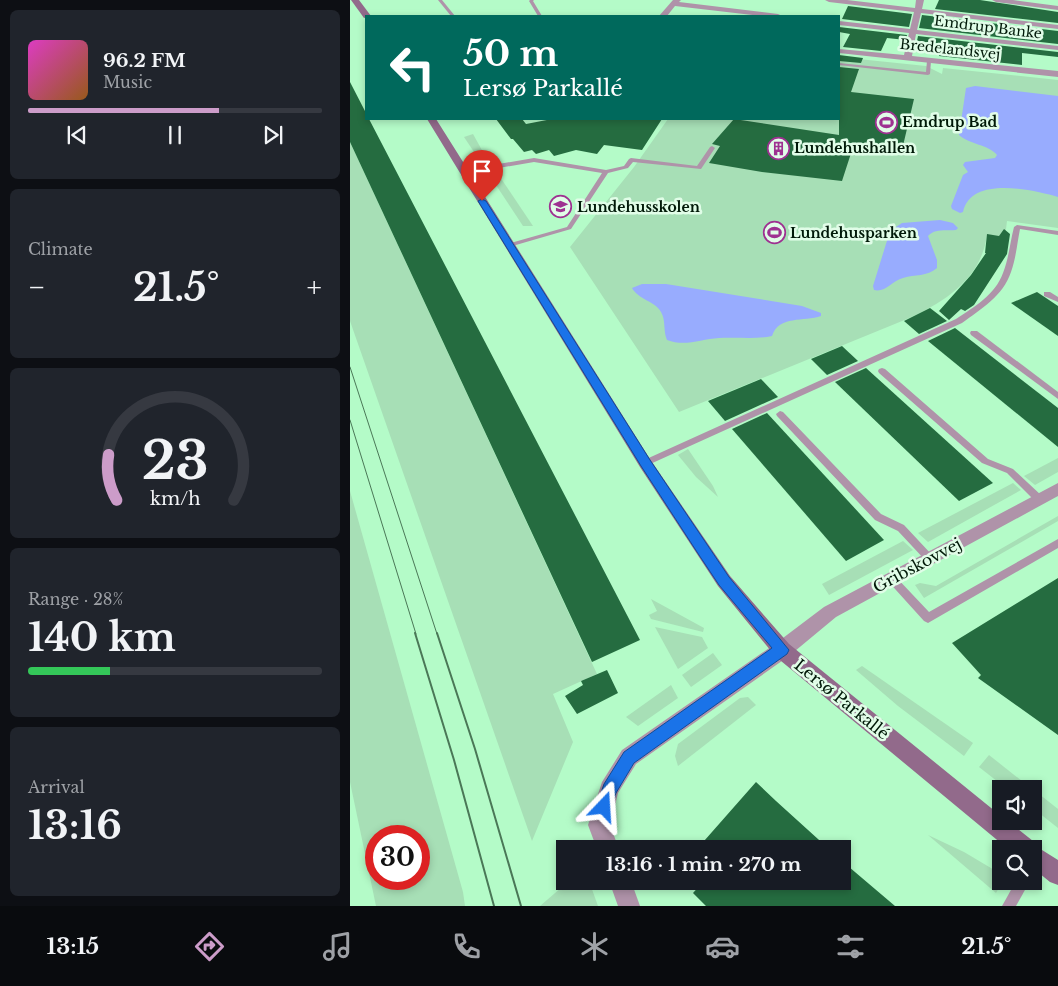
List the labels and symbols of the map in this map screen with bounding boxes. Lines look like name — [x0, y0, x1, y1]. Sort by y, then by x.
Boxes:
street label: Emdrup Banke — [933, 11, 1043, 43]
street label: Bredelandsvej — [899, 35, 1001, 63]
sports icon: Emdrup Bad — [874, 110, 898, 134]
place label: Emdrup Bad — [902, 113, 997, 131]
building icon: Lundehushallen — [766, 136, 790, 160]
place label: Lundehushallen — [794, 139, 915, 157]
pin — [461, 150, 503, 201]
school or university icon: Lundehusskolen — [549, 195, 573, 219]
place label: Lundehusskolen — [577, 198, 700, 216]
sports icon: Lundehusparken — [762, 221, 786, 245]
place label: Lundehusparken — [790, 224, 917, 242]
street label: Gribskovvej — [869, 533, 965, 597]
street label: Lersø Parkallé — [790, 655, 894, 743]
position arrow — [577, 780, 629, 832]
speed limit sign: 30 — [365, 825, 430, 890]

